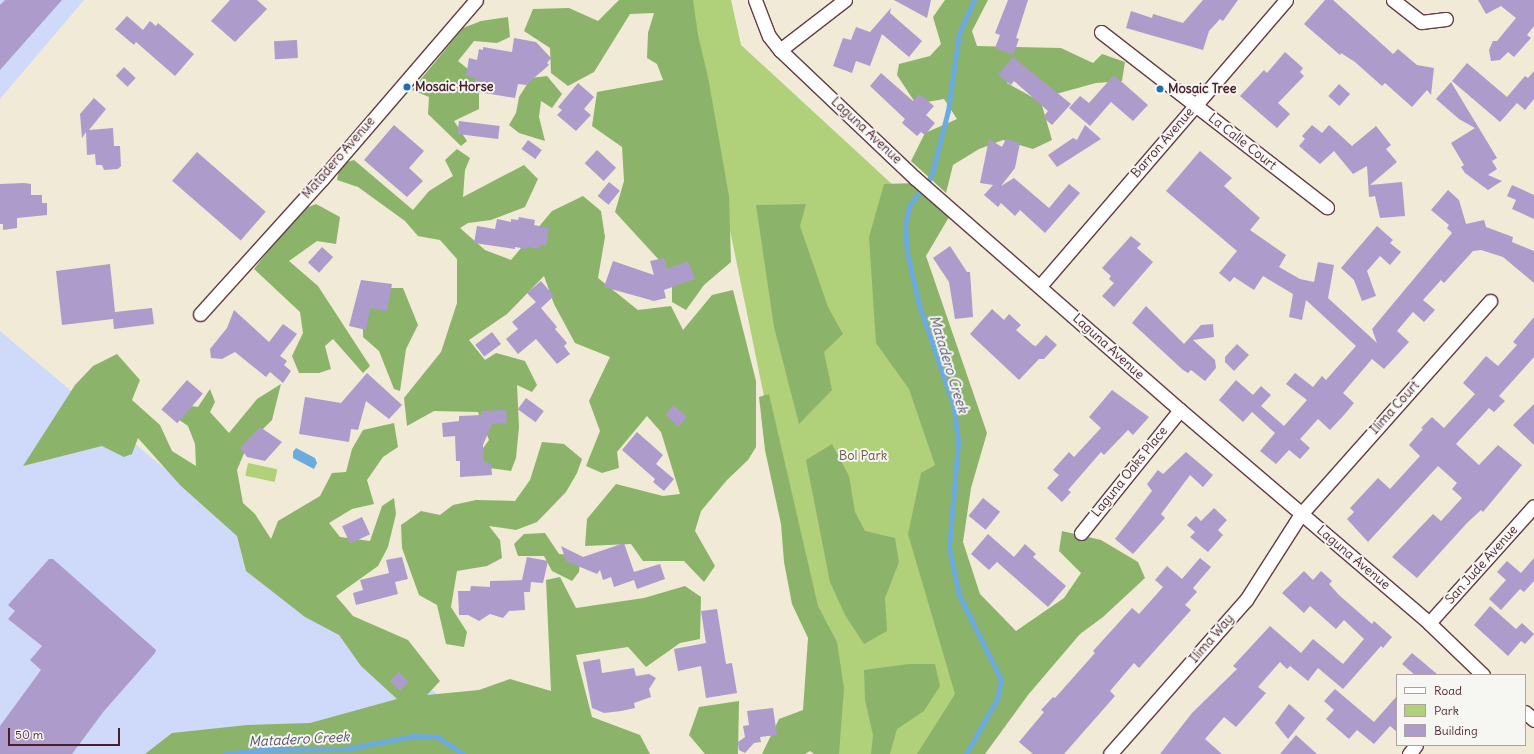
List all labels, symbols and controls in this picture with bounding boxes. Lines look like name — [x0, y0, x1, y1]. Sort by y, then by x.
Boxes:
place label: Mosaic Horse — [415, 79, 494, 95]
place label: Mosaic Tree — [1168, 81, 1237, 97]
marker: Mosaic Horse — [402, 82, 412, 92]
marker: Mosaic Tree — [1155, 84, 1165, 94]
street label: Laguna Avenue — [827, 94, 905, 168]
street label: Barron Avenue — [1128, 105, 1198, 181]
street label: La Calle Court — [1205, 111, 1279, 173]
street label: Matadero Avenue — [299, 114, 379, 202]
street label: Laguna Avenue — [1069, 311, 1147, 383]
water label: Matadero Creek — [926, 313, 972, 415]
street label: Ilima Court — [1367, 378, 1423, 438]
street label: Laguna Oaks Place — [1089, 424, 1171, 520]
park label: Bol Park — [839, 448, 887, 464]
street label: San Jude Avenue — [1443, 522, 1521, 608]
street label: Laguna Avenue — [1313, 523, 1393, 593]
street label: Ilima Way — [1187, 611, 1237, 667]
legend — [1396, 674, 1526, 746]
text: Road — [1434, 683, 1462, 698]
text: Park — [1434, 703, 1459, 718]
scale bar — [10, 720, 122, 746]
text: Building — [1434, 723, 1478, 738]
text: 50 m — [15, 727, 43, 742]
water label: Matadero Creek — [248, 728, 350, 750]

